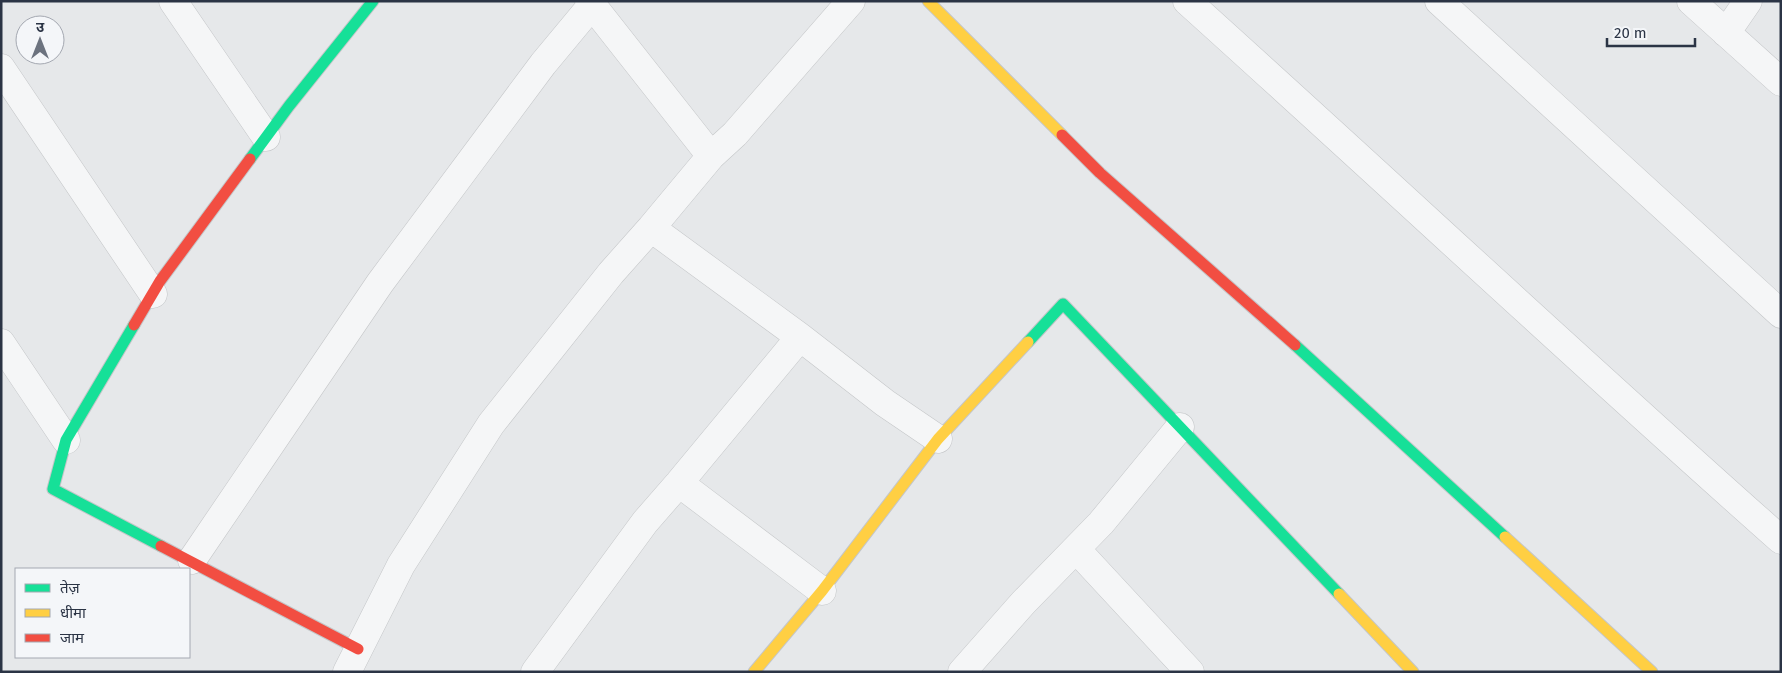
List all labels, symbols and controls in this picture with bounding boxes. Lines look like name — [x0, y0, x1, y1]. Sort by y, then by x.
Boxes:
north arrow — [15, 15, 65, 65]
scale bar — [1607, 15, 1694, 47]
text: उ — [36, 19, 45, 36]
text: 20 m — [1614, 24, 1647, 42]
legend — [15, 568, 190, 658]
text: तेज़ — [60, 579, 81, 597]
text: धीमा — [60, 604, 87, 622]
text: जाम — [60, 629, 85, 647]

